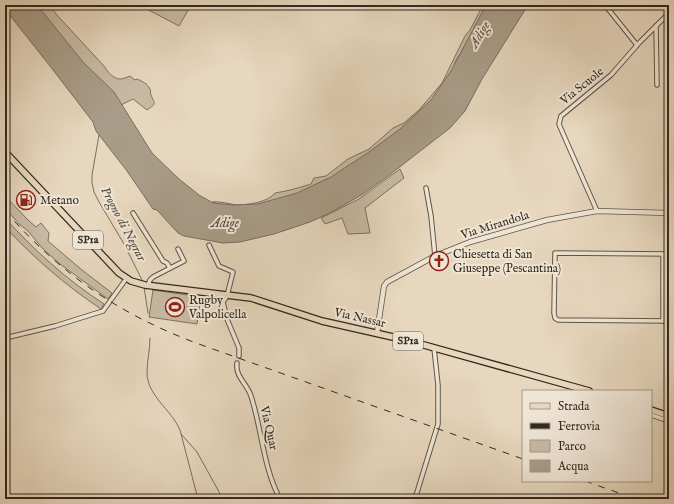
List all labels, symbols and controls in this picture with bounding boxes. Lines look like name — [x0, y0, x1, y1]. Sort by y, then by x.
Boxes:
water label: Adige — [465, 18, 496, 54]
street label: Via Scuole — [556, 64, 607, 109]
water label: Progno di Negrar — [95, 184, 150, 265]
fuel station icon: Metano — [15, 189, 37, 211]
place label: Metano — [40, 193, 79, 208]
street label: Via Mirandola — [458, 207, 532, 243]
water label: Adige — [209, 215, 240, 233]
road number: SP1a — [73, 231, 103, 249]
place label: Chiesetta di San Giuseppe (Pescantina) — [453, 247, 561, 277]
church icon: Chiesetta di San Giuseppe (Pescantina) — [428, 250, 450, 272]
place label: Rugby Valpolicella — [188, 293, 247, 323]
sports icon: Rugby Valpolicella — [164, 296, 186, 318]
street label: Via Nassar — [332, 305, 388, 331]
road number: SP1a — [393, 332, 423, 350]
legend — [522, 390, 652, 482]
text: Strada — [558, 399, 590, 414]
street label: Via Quar — [256, 404, 281, 452]
text: Ferrovia — [558, 419, 601, 434]
text: Parco — [558, 439, 587, 454]
text: Acqua — [557, 459, 589, 475]

